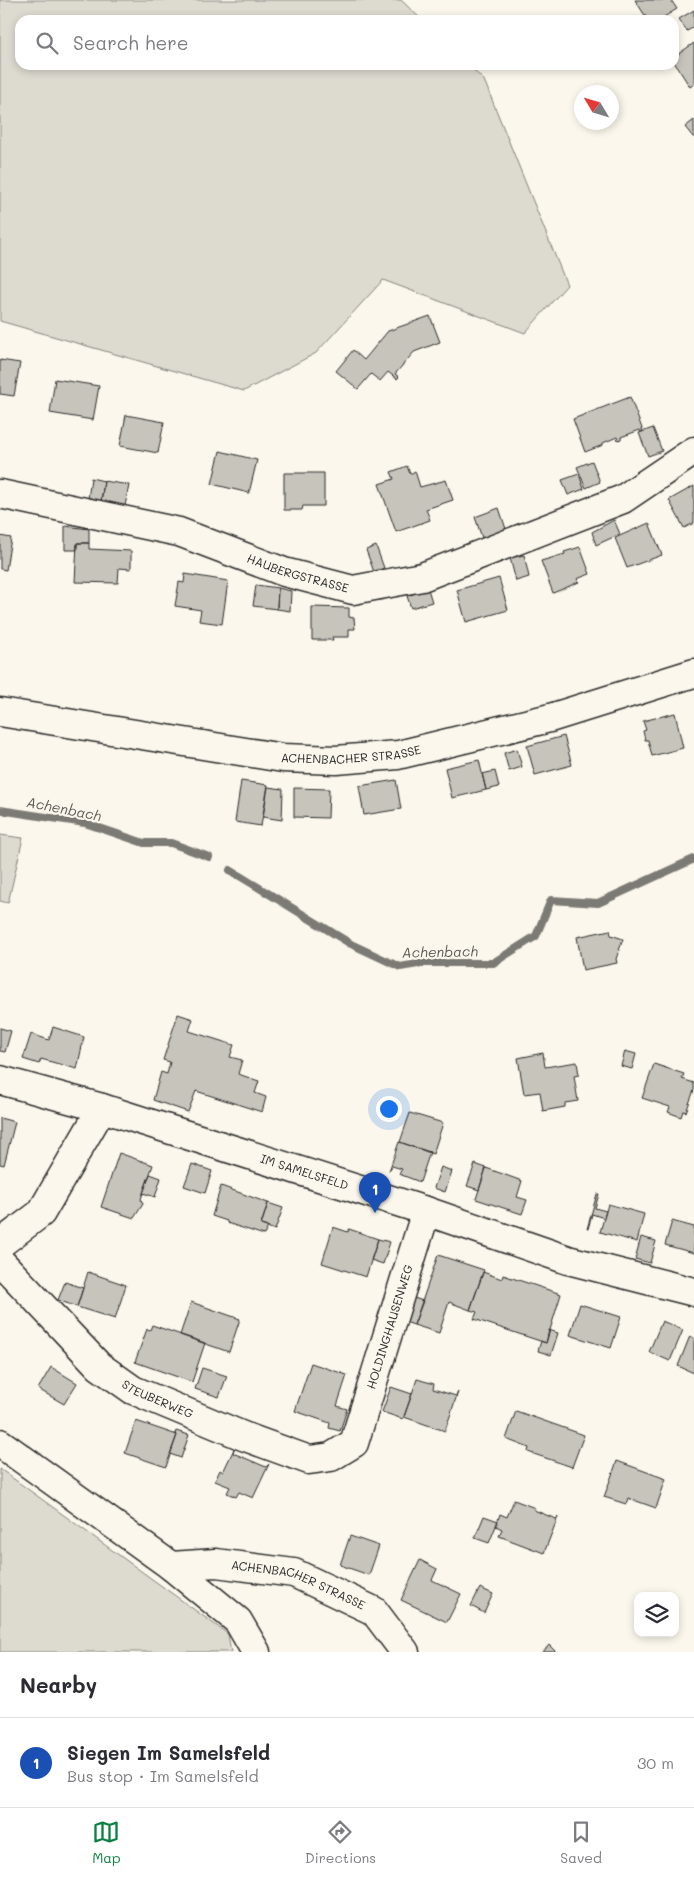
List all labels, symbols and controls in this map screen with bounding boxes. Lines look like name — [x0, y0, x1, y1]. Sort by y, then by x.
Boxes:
search box — [15, 15, 679, 70]
icon: search — [33, 29, 61, 57]
text: Search here — [73, 30, 189, 55]
north arrow — [574, 85, 619, 130]
street label: HAUBERGSTRASSE — [245, 550, 351, 596]
street label: ACHENBACHER STRASSE — [281, 741, 423, 767]
water label: Achenbach — [25, 792, 103, 825]
water label: Achenbach — [402, 941, 478, 962]
your location — [376, 1096, 402, 1122]
street label: IM SAMELSFELD — [259, 1150, 351, 1193]
pin: 1 — [359, 1172, 391, 1213]
street label: HOLDINGHAUSENWEG — [362, 1262, 416, 1391]
street label: STEUBERWEG — [119, 1376, 196, 1421]
street label: ACHENBACHER STRASSE — [230, 1556, 368, 1613]
map controls — [634, 1592, 679, 1637]
button: layers — [634, 1592, 679, 1637]
text: Nearby — [20, 1671, 97, 1698]
text: Siegen Im Samelsfeld — [67, 1740, 270, 1765]
text: 1 — [32, 1752, 40, 1773]
text: 30 m — [637, 1752, 674, 1773]
text: Bus stop · Im Samelsfeld — [67, 1765, 259, 1786]
tab: Map — [92, 1818, 121, 1867]
tab: Directions — [305, 1818, 376, 1867]
tab: Saved — [560, 1818, 602, 1867]

